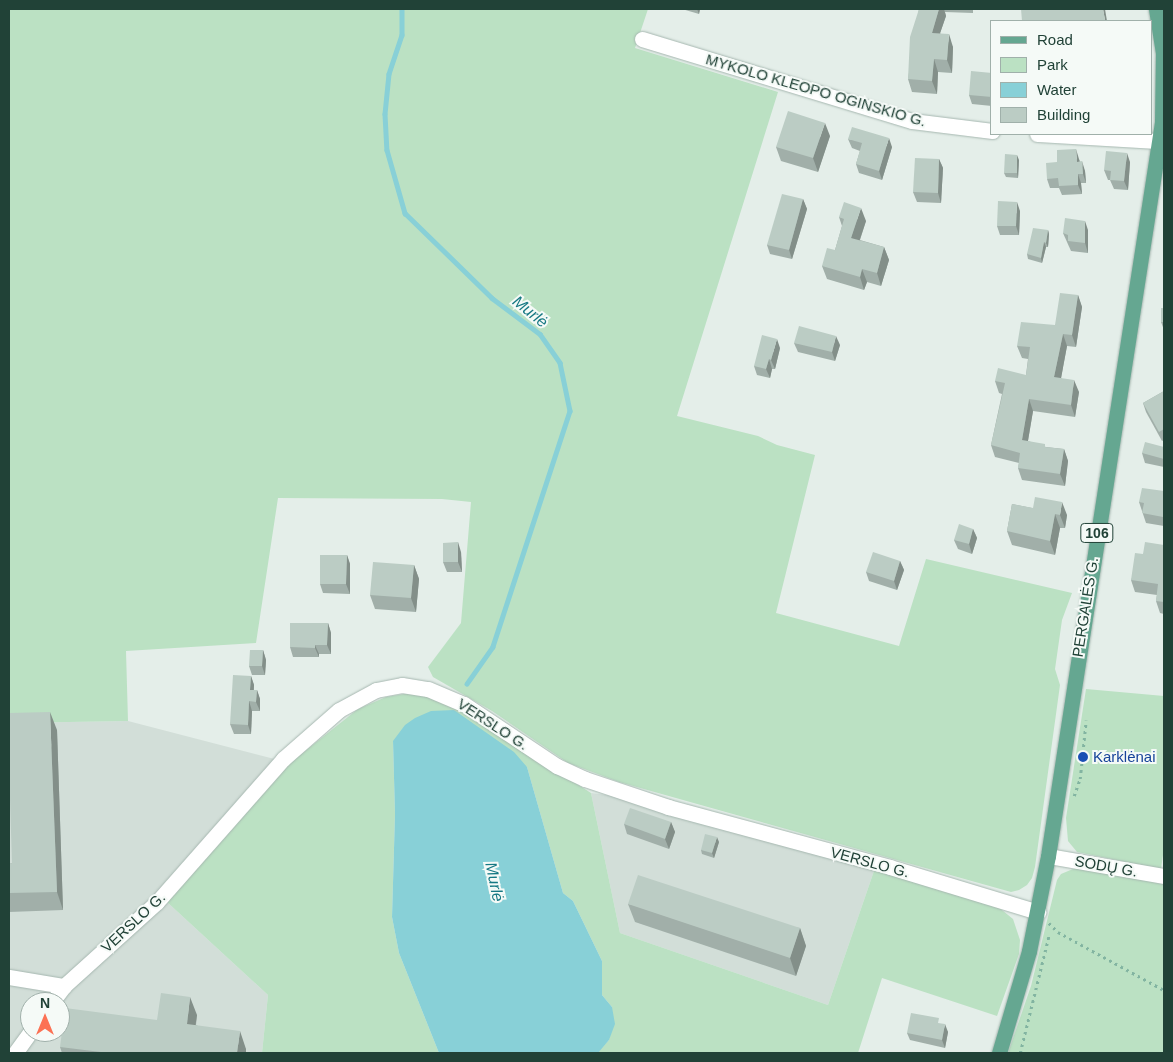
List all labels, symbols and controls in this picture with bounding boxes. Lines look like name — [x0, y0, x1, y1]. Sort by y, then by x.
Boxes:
legend — [990, 20, 1153, 135]
text: Road — [1037, 31, 1073, 48]
street label: MYKOLO KLEOPO OGINSKIO G. — [704, 50, 928, 130]
text: Park — [1037, 56, 1068, 73]
text: Water — [1037, 81, 1076, 98]
text: Building — [1037, 106, 1090, 123]
water label: Murlė — [508, 292, 552, 332]
road number: 106 — [1080, 522, 1114, 544]
street label: PERGALĖS G. — [1068, 556, 1102, 658]
street label: VERSLO G. — [454, 694, 532, 754]
place label: Karklėnai — [1093, 748, 1156, 766]
marker: Karklėnai — [1077, 751, 1089, 763]
street label: VERSLO G. — [829, 843, 911, 881]
street label: SODŲ G. — [1073, 852, 1139, 880]
water label: Murlė — [480, 860, 508, 904]
street label: VERSLO G. — [97, 888, 169, 956]
north arrow — [20, 992, 70, 1042]
text: N — [40, 995, 50, 1011]

